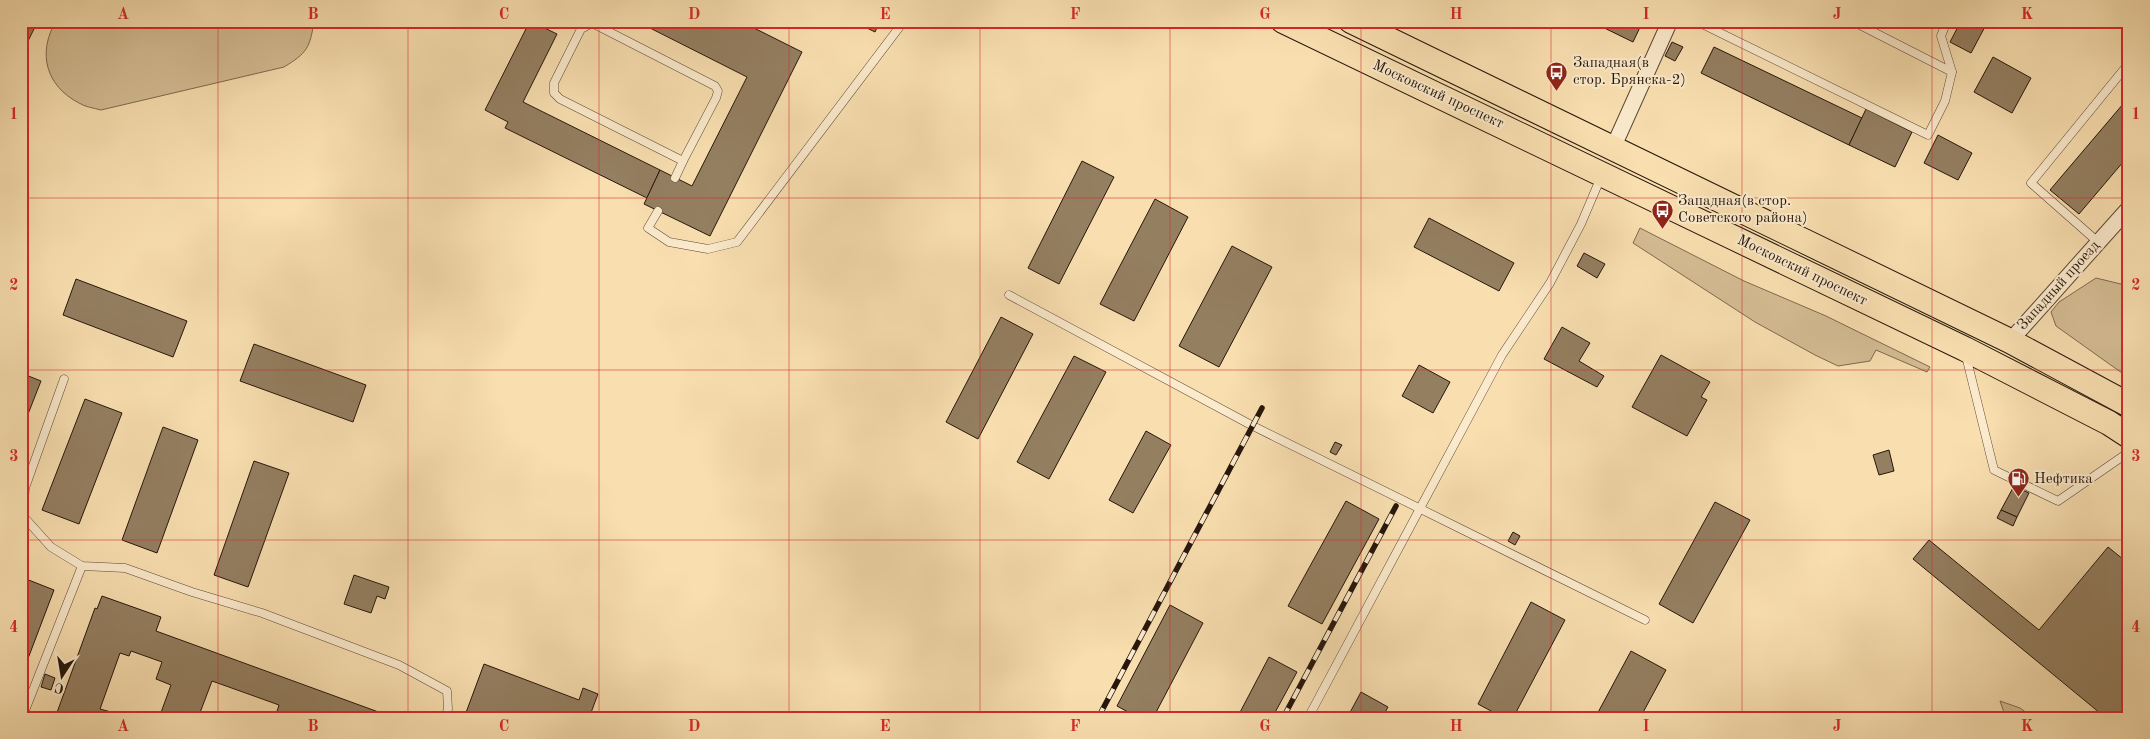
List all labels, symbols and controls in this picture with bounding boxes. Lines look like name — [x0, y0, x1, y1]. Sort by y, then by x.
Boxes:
text: A — [117, 7, 129, 23]
text: B — [307, 7, 319, 23]
text: C — [499, 7, 509, 23]
text: D — [688, 7, 700, 23]
text: E — [879, 7, 891, 23]
text: F — [1070, 7, 1081, 23]
text: G — [1259, 7, 1271, 23]
text: H — [1449, 7, 1463, 23]
text: I — [1642, 7, 1650, 23]
text: J — [1833, 7, 1842, 23]
text: K — [2021, 7, 2033, 23]
place label: Западная(в стор. Брянска-2) — [1573, 56, 1686, 88]
street label: Московский проспект — [1370, 58, 1506, 132]
bus stop icon: Западная(в стор. Брянска-2) — [1545, 60, 1569, 91]
text: 1 — [9, 107, 19, 123]
text: 1 — [2131, 107, 2141, 123]
place label: Западная(в стор. Советского района) — [1678, 194, 1807, 226]
bus stop icon: Западная(в стор. Советского района) — [1650, 198, 1674, 229]
street label: Московский проспект — [1735, 233, 1869, 309]
street label: Западный проезд — [2015, 238, 2103, 334]
text: 2 — [9, 278, 19, 294]
text: 2 — [2131, 278, 2141, 294]
text: 3 — [9, 449, 19, 465]
text: 3 — [2131, 449, 2141, 465]
fuel station icon: Нефтика — [2006, 467, 2030, 498]
place label: Нефтика — [2034, 472, 2093, 487]
text: 4 — [9, 620, 19, 636]
text: 4 — [2131, 620, 2141, 636]
north arrow — [38, 652, 88, 702]
text: С — [54, 680, 65, 696]
text: A — [117, 719, 129, 735]
text: B — [307, 719, 319, 735]
text: C — [499, 719, 509, 735]
text: D — [688, 719, 700, 735]
text: E — [879, 719, 891, 735]
text: F — [1070, 719, 1081, 735]
text: G — [1259, 719, 1271, 735]
text: H — [1449, 719, 1463, 735]
text: I — [1642, 719, 1650, 735]
text: J — [1833, 719, 1842, 735]
text: K — [2021, 719, 2033, 735]

